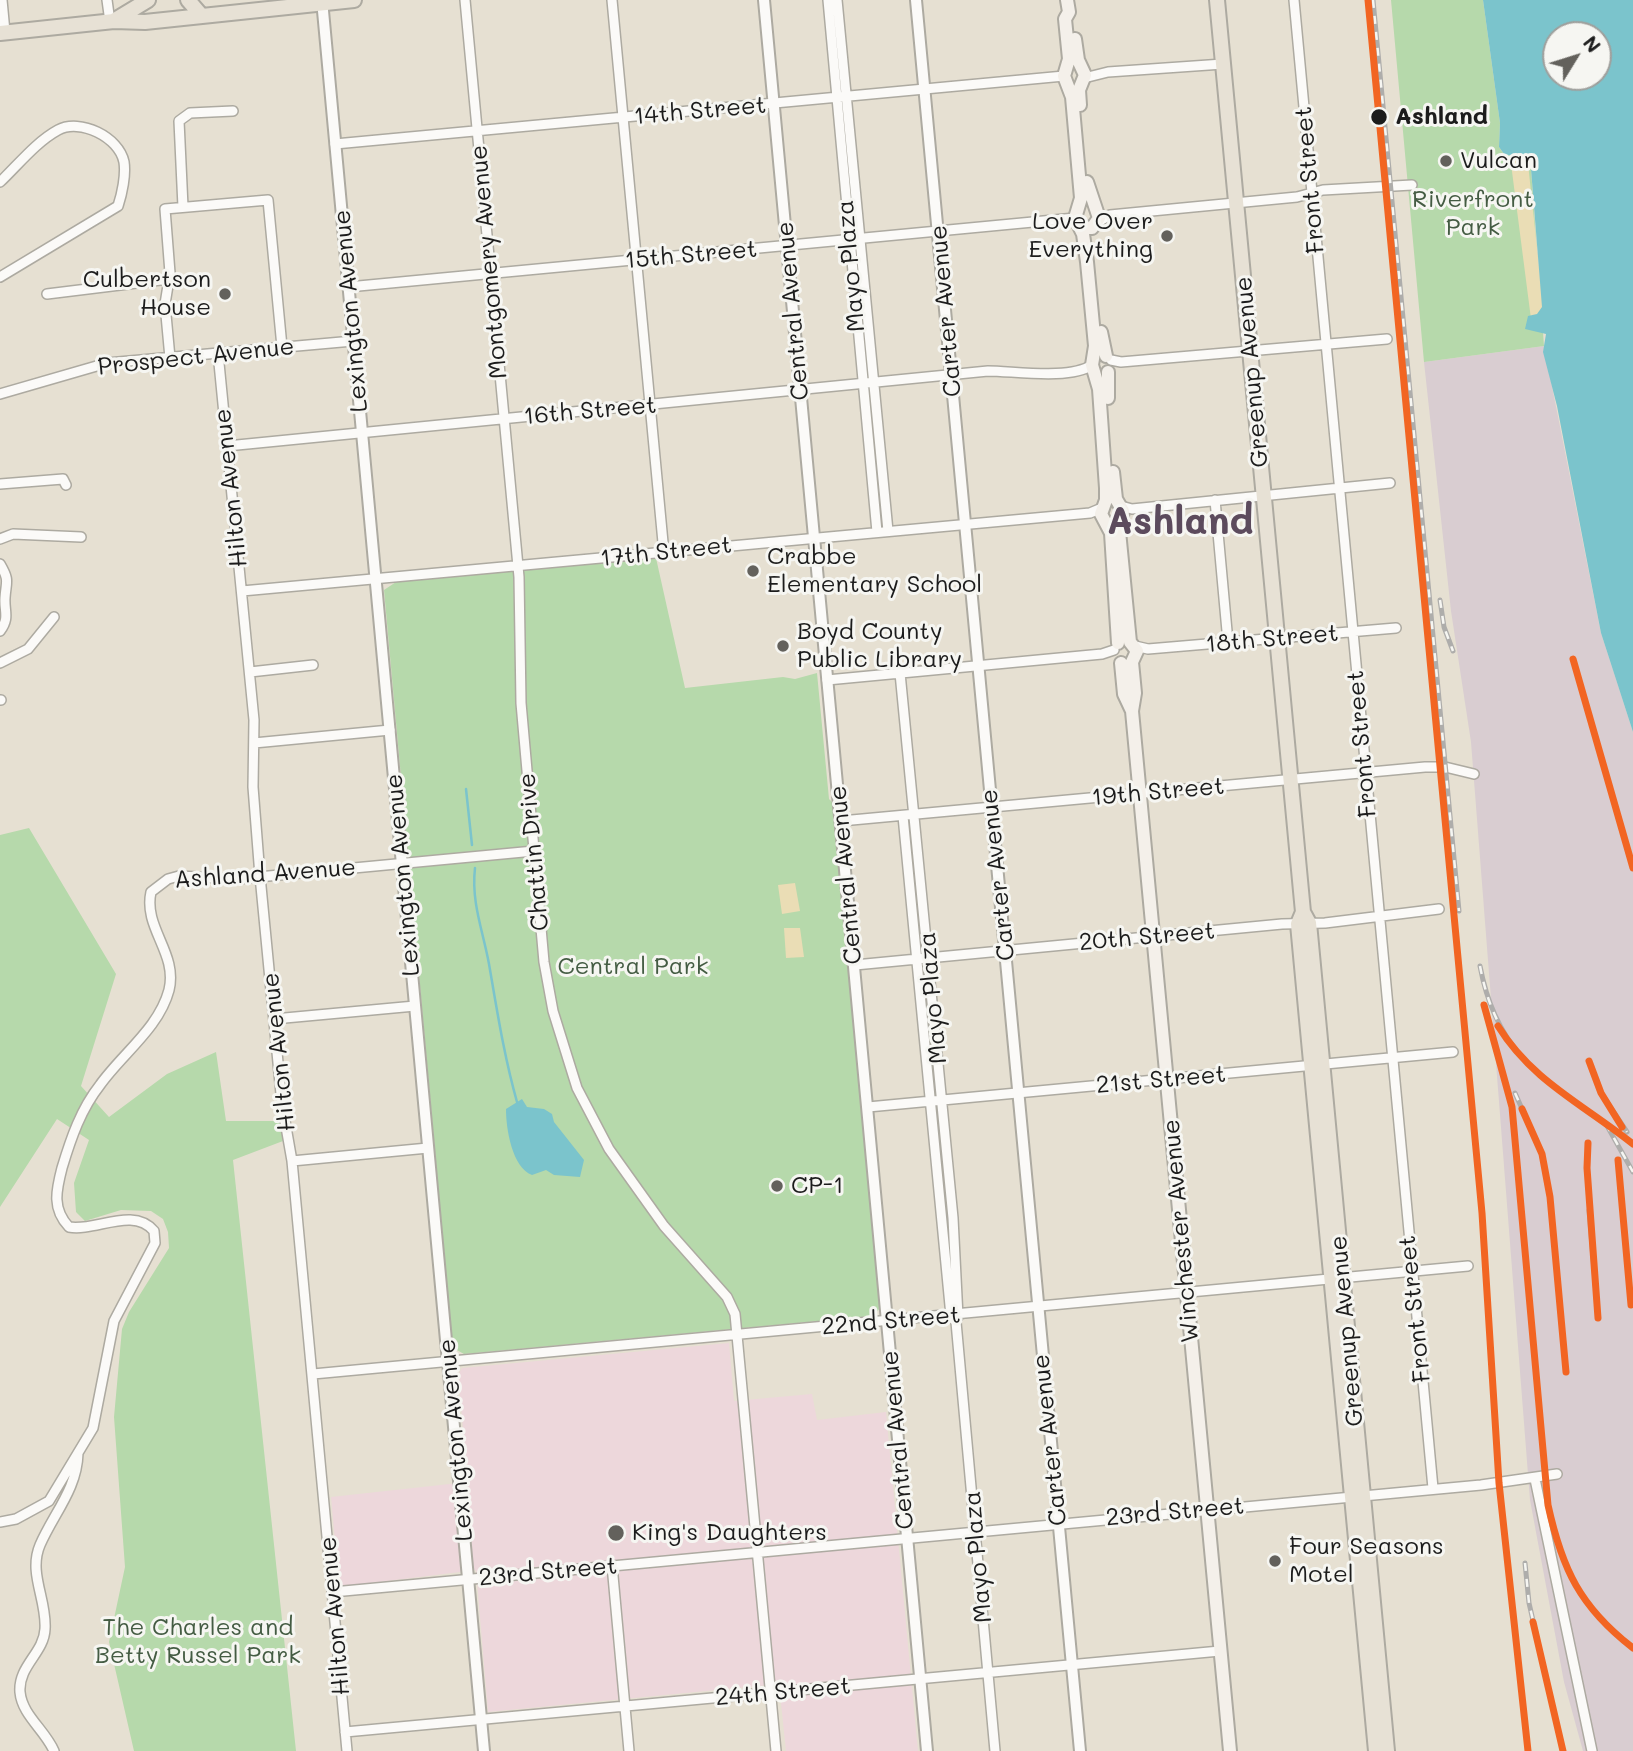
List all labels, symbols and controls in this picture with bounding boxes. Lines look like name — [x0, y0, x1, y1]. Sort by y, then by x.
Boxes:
north arrow — [1542, 21, 1612, 91]
text: N — [1578, 31, 1607, 57]
street label: 14th Street — [633, 91, 767, 131]
place label: Ashland — [1395, 103, 1488, 131]
street label: Front Street — [1289, 105, 1331, 255]
marker: Ashland — [1369, 107, 1389, 127]
street label: Montgomery Avenue — [464, 144, 514, 380]
place label: Vulcan — [1460, 147, 1537, 175]
marker: Vulcan — [1438, 153, 1454, 169]
park label: Riverfront Park — [1412, 186, 1534, 242]
street label: Mayo Plaza — [831, 199, 871, 333]
place label: Love Over Everything — [1028, 208, 1153, 264]
street label: Lexington Avenue — [328, 209, 374, 413]
street label: Central Avenue — [771, 220, 815, 402]
street label: Carter Avenue — [924, 224, 968, 398]
marker: Love Over Everything — [1159, 228, 1175, 244]
street label: 15th Street — [624, 235, 758, 275]
place label: Culbertson House — [83, 266, 211, 322]
street label: Greenup Avenue — [1229, 275, 1275, 469]
marker: Culbertson House — [217, 286, 233, 302]
street label: Prospect Avenue — [96, 332, 296, 382]
street label: 16th Street — [522, 391, 658, 431]
street label: Hilton Avenue — [208, 407, 254, 569]
district label: Ashland — [1106, 499, 1254, 545]
street label: 17th Street — [599, 531, 733, 573]
place label: Crabbe Elementary School — [767, 543, 982, 599]
marker: Crabbe Elementary School — [745, 563, 761, 579]
place label: Boyd County Public Library — [797, 618, 962, 674]
street label: 18th Street — [1204, 619, 1340, 659]
marker: Boyd County Public Library — [775, 638, 791, 654]
street label: Front Street — [1341, 669, 1383, 819]
street label: Chattin Drive — [513, 772, 555, 932]
street label: 19th Street — [1090, 772, 1226, 812]
street label: Lexington Avenue — [380, 773, 426, 977]
street label: Central Avenue — [824, 784, 868, 966]
street label: Carter Avenue — [975, 788, 1021, 962]
street label: Ashland Avenue — [173, 853, 357, 895]
street label: 20th Street — [1078, 917, 1216, 957]
street label: Mayo Plaza — [913, 931, 953, 1065]
park label: Central Park — [558, 953, 708, 981]
street label: Hilton Avenue — [256, 971, 302, 1133]
street label: 21st Street — [1095, 1060, 1227, 1100]
street label: Winchester Avenue — [1157, 1118, 1205, 1344]
place label: CP-1 — [791, 1172, 844, 1200]
marker: CP-1 — [769, 1178, 785, 1194]
street label: Greenup Avenue — [1324, 1234, 1370, 1428]
street label: Front Street — [1393, 1234, 1437, 1384]
street label: 22nd Street — [820, 1301, 962, 1341]
street label: Lexington Avenue — [433, 1338, 479, 1542]
street label: Central Avenue — [876, 1349, 920, 1531]
street label: Carter Avenue — [1027, 1353, 1073, 1527]
street label: Mayo Plaza — [958, 1490, 998, 1624]
street label: 23rd Street — [1105, 1492, 1245, 1532]
place label: King's Daughters — [632, 1519, 827, 1547]
marker: King's Daughters — [606, 1523, 626, 1543]
place label: Four Seasons Motel — [1289, 1533, 1444, 1589]
street label: Hilton Avenue — [314, 1535, 356, 1697]
street label: 23rd Street — [478, 1552, 618, 1592]
marker: Four Seasons Motel — [1267, 1553, 1283, 1569]
park label: The Charles and Betty Russel Park — [95, 1614, 301, 1670]
street label: 24th Street — [714, 1672, 852, 1712]

